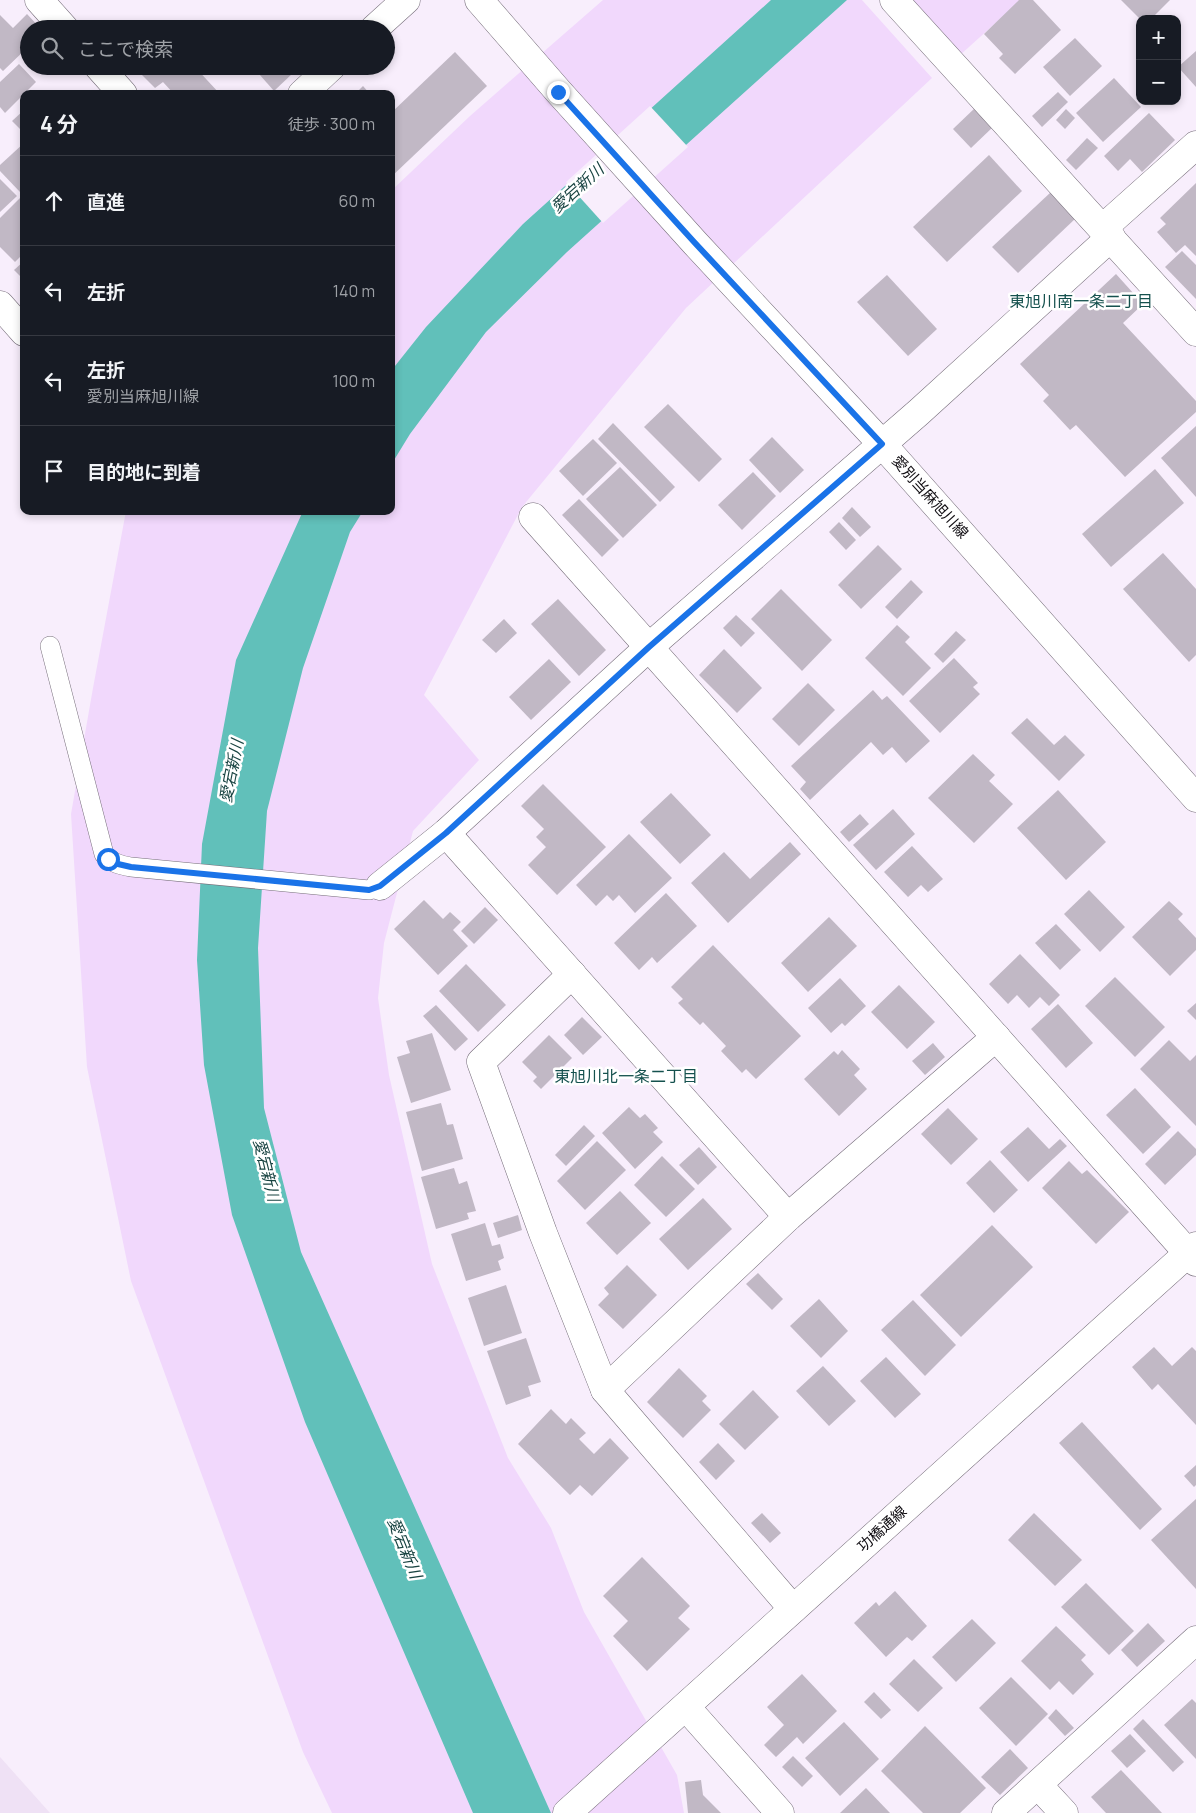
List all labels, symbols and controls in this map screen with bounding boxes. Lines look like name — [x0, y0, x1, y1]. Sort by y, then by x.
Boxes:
map controls — [1136, 15, 1181, 105]
button: + — [1136, 15, 1181, 60]
search box — [20, 20, 395, 75]
icon: search — [38, 34, 66, 62]
text: ここで検索 — [78, 36, 173, 62]
button: − — [1136, 60, 1181, 105]
route end — [547, 81, 570, 104]
text: 4 分 — [40, 110, 78, 138]
text: 徒歩 · 300 m — [288, 113, 375, 135]
water label: 愛宕新川 — [546, 157, 610, 218]
icon: ahead — [40, 187, 68, 215]
text: 直進 — [87, 189, 125, 215]
text: 60 m — [339, 190, 375, 212]
icon: left — [40, 277, 68, 305]
text: 左折 — [87, 279, 125, 305]
text: 140 m — [333, 280, 375, 302]
district label: 東旭川南一条二丁目 — [1009, 290, 1153, 312]
text: 左折 — [87, 357, 125, 383]
icon: left — [40, 367, 68, 395]
text: 100 m — [332, 370, 375, 392]
text: 愛別当麻旭川線 — [87, 385, 199, 407]
street label: 愛別当麻旭川線 — [887, 451, 973, 543]
icon: arrive — [40, 457, 68, 485]
text: 目的地に到着 — [87, 459, 201, 485]
water label: 愛宕新川 — [214, 736, 248, 805]
route start — [97, 848, 120, 871]
district label: 東旭川北一条二丁目 — [554, 1065, 698, 1087]
water label: 愛宕新川 — [249, 1136, 286, 1206]
street label: 功橋通線 — [852, 1501, 911, 1557]
water label: 愛宕新川 — [383, 1514, 428, 1584]

